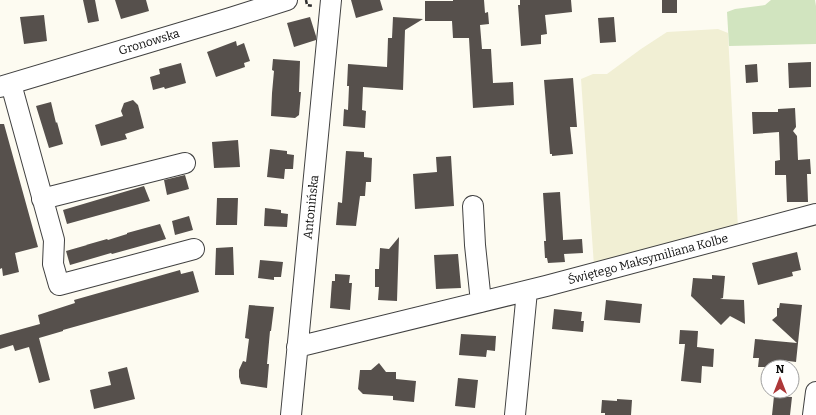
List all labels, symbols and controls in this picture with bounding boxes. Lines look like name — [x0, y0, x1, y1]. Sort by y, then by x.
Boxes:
street label: Gronowska — [117, 26, 182, 58]
street label: Antonińska — [301, 174, 321, 240]
street label: Świętego Maksymiliana Kolbe — [566, 230, 730, 287]
north arrow — [760, 359, 800, 399]
text: N — [776, 363, 785, 376]

